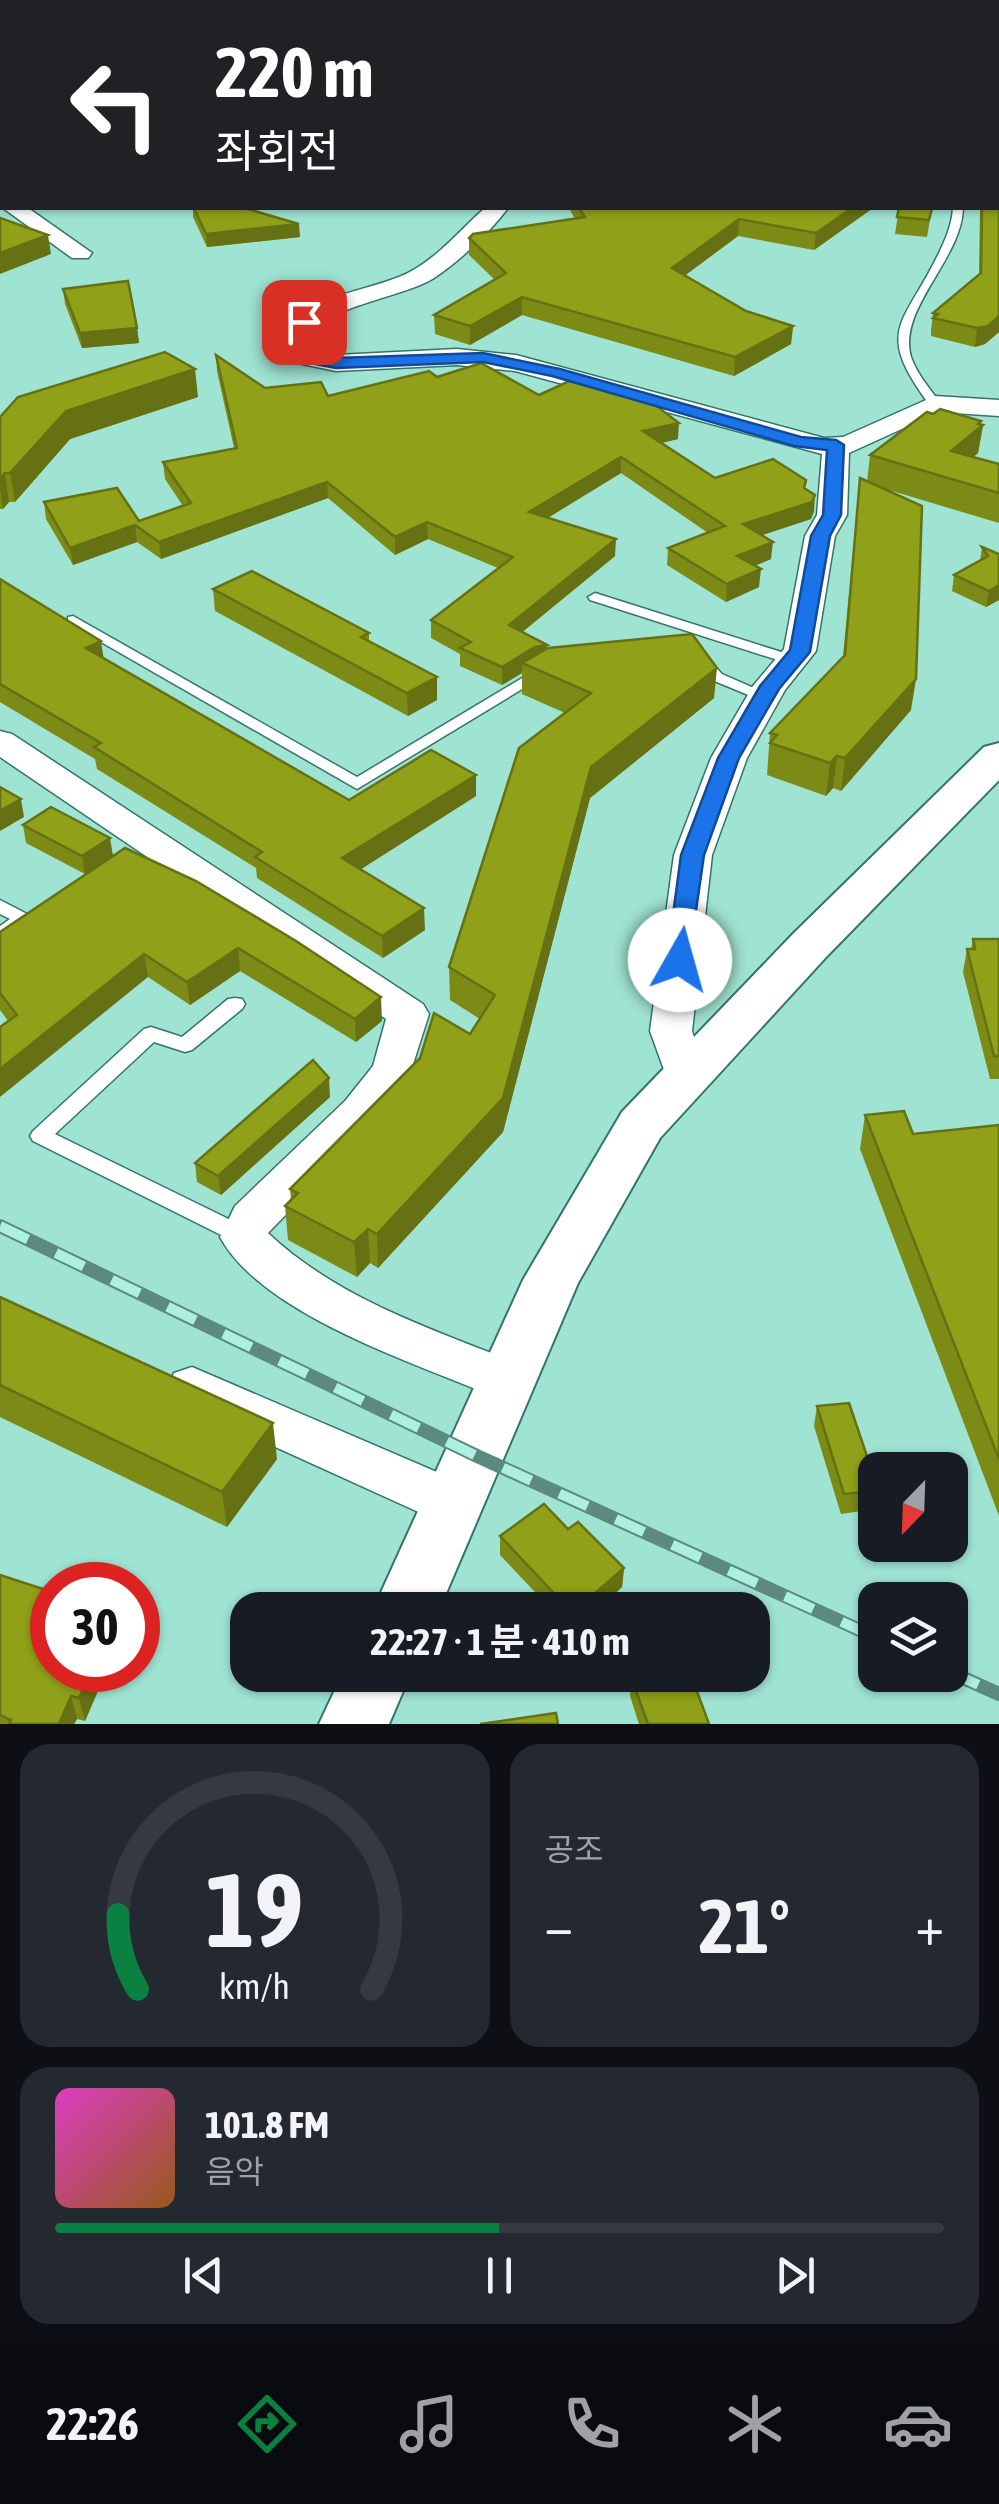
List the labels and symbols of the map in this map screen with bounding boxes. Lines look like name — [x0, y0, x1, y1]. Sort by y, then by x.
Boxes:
pin — [262, 280, 347, 365]
position arrow — [628, 908, 732, 1012]
north arrow — [858, 1452, 968, 1562]
speed limit sign: 30 — [30, 1562, 160, 1692]

